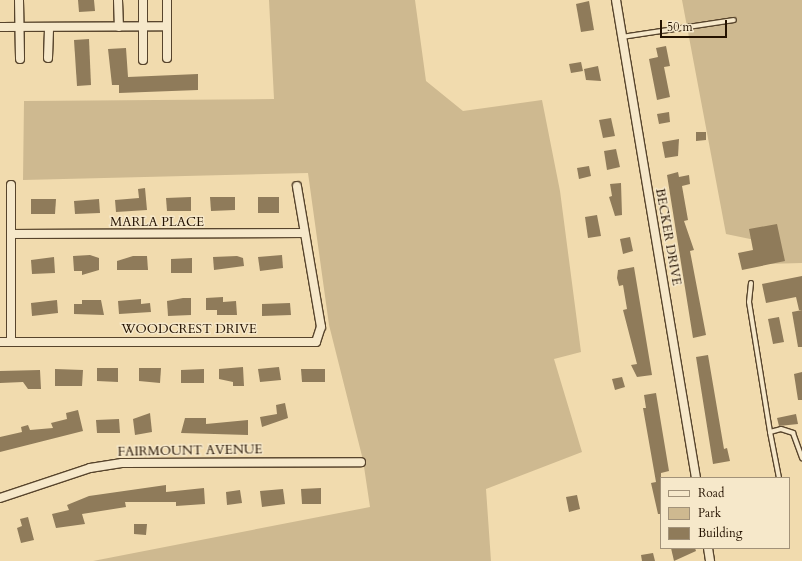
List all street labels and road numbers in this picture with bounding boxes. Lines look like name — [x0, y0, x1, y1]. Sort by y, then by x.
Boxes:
street label: BECKER DRIVE — [652, 187, 684, 287]
street label: MARLA PLACE — [110, 214, 204, 230]
street label: WOODCREST DRIVE — [121, 321, 257, 337]
street label: FAIRMOUNT AVENUE — [117, 442, 263, 460]

